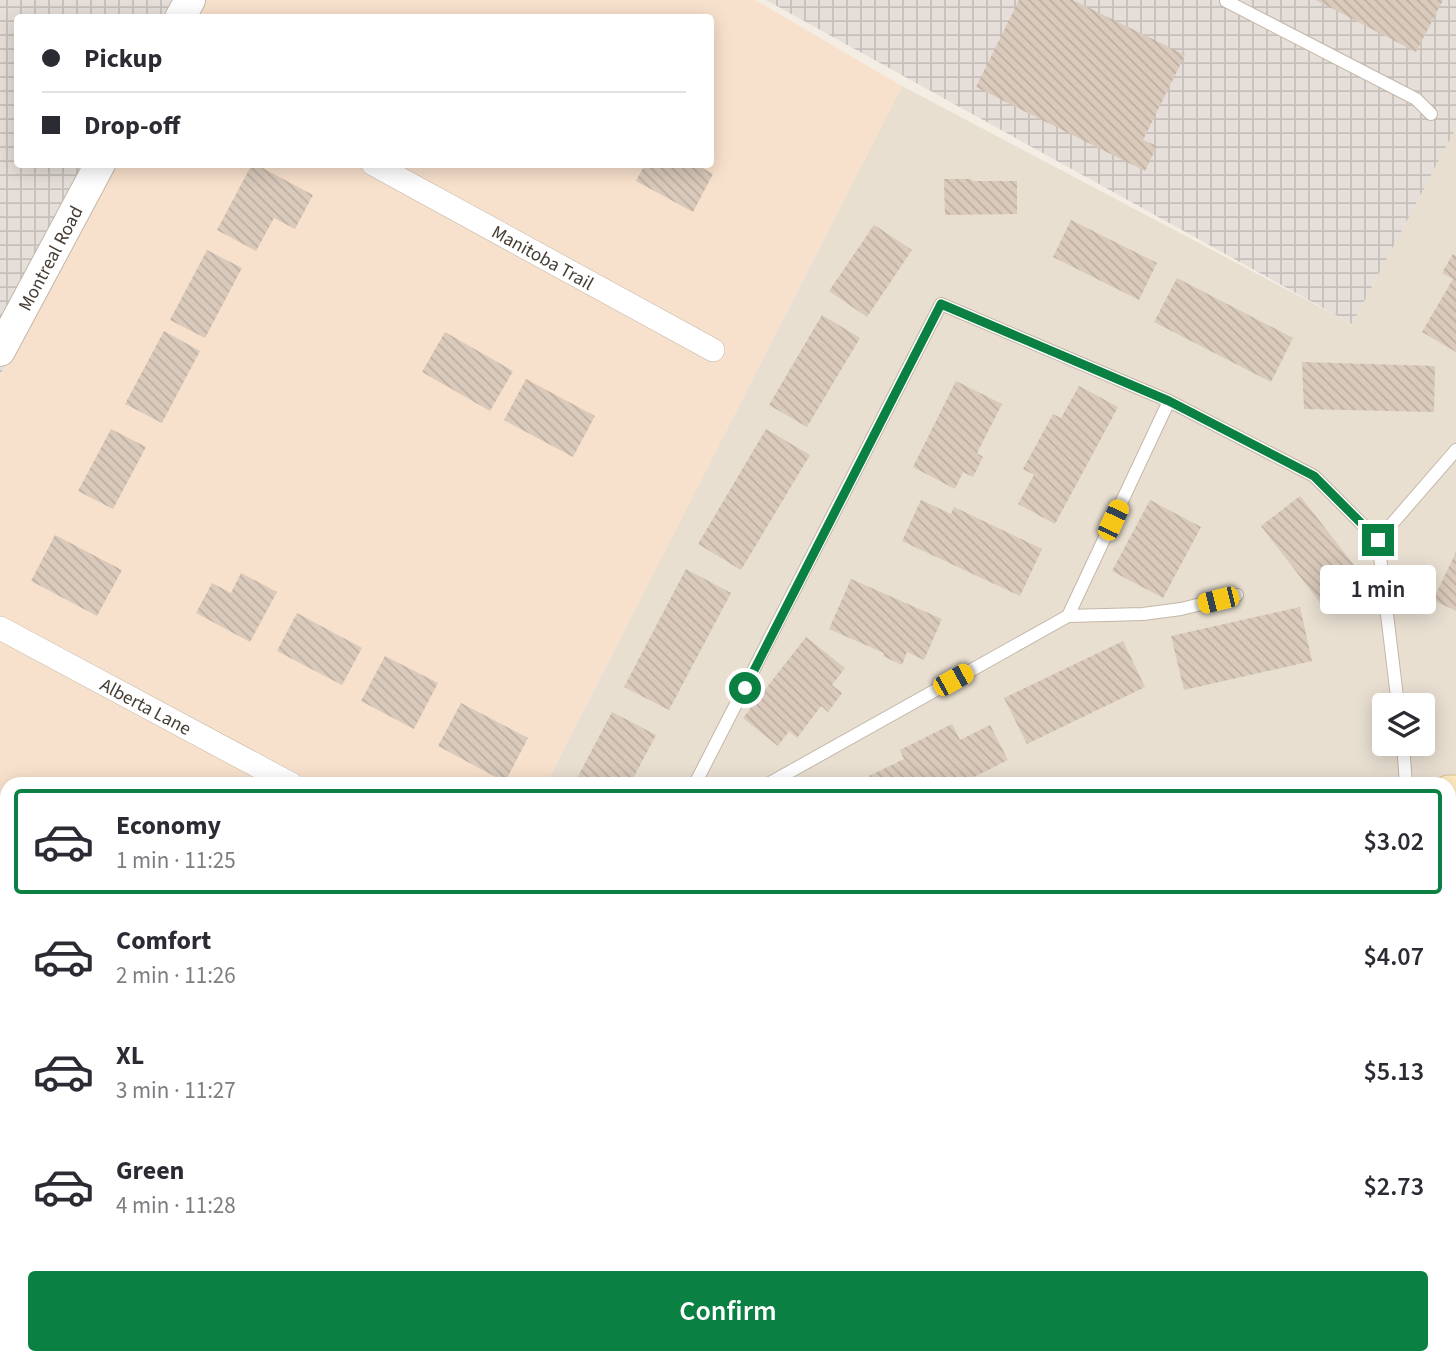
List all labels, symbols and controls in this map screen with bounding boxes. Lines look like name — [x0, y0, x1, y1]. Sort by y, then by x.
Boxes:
text: Pickup — [84, 40, 162, 77]
text: Drop-off — [84, 107, 180, 144]
street label: Montreal Road — [12, 201, 90, 316]
street label: Manitoba Trail — [486, 219, 598, 298]
car — [1095, 497, 1132, 543]
route end — [1362, 524, 1394, 556]
callout: 1 min — [1320, 564, 1436, 614]
text: 1 min — [1351, 573, 1405, 606]
car — [1196, 585, 1241, 615]
car — [930, 661, 977, 699]
street label: Alberta Lane — [95, 672, 196, 743]
route start — [729, 672, 761, 704]
map controls — [1372, 693, 1435, 756]
button: layers — [1372, 693, 1435, 756]
text: Economy — [116, 807, 221, 844]
icon: car — [32, 810, 95, 873]
text: $3.02 — [1363, 823, 1424, 860]
text: 1 min · 11:25 — [116, 844, 236, 877]
text: Comfort — [116, 922, 211, 959]
icon: car — [32, 925, 95, 988]
text: $4.07 — [1363, 938, 1424, 975]
text: 2 min · 11:26 — [116, 959, 236, 992]
text: XL — [116, 1037, 144, 1074]
icon: car — [32, 1040, 95, 1103]
text: $5.13 — [1363, 1053, 1424, 1090]
text: 3 min · 11:27 — [116, 1074, 236, 1107]
text: Green — [116, 1152, 184, 1189]
icon: car — [32, 1155, 95, 1218]
text: $2.73 — [1363, 1168, 1424, 1205]
text: 4 min · 11:28 — [116, 1189, 236, 1222]
button: Confirm — [28, 1271, 1428, 1351]

